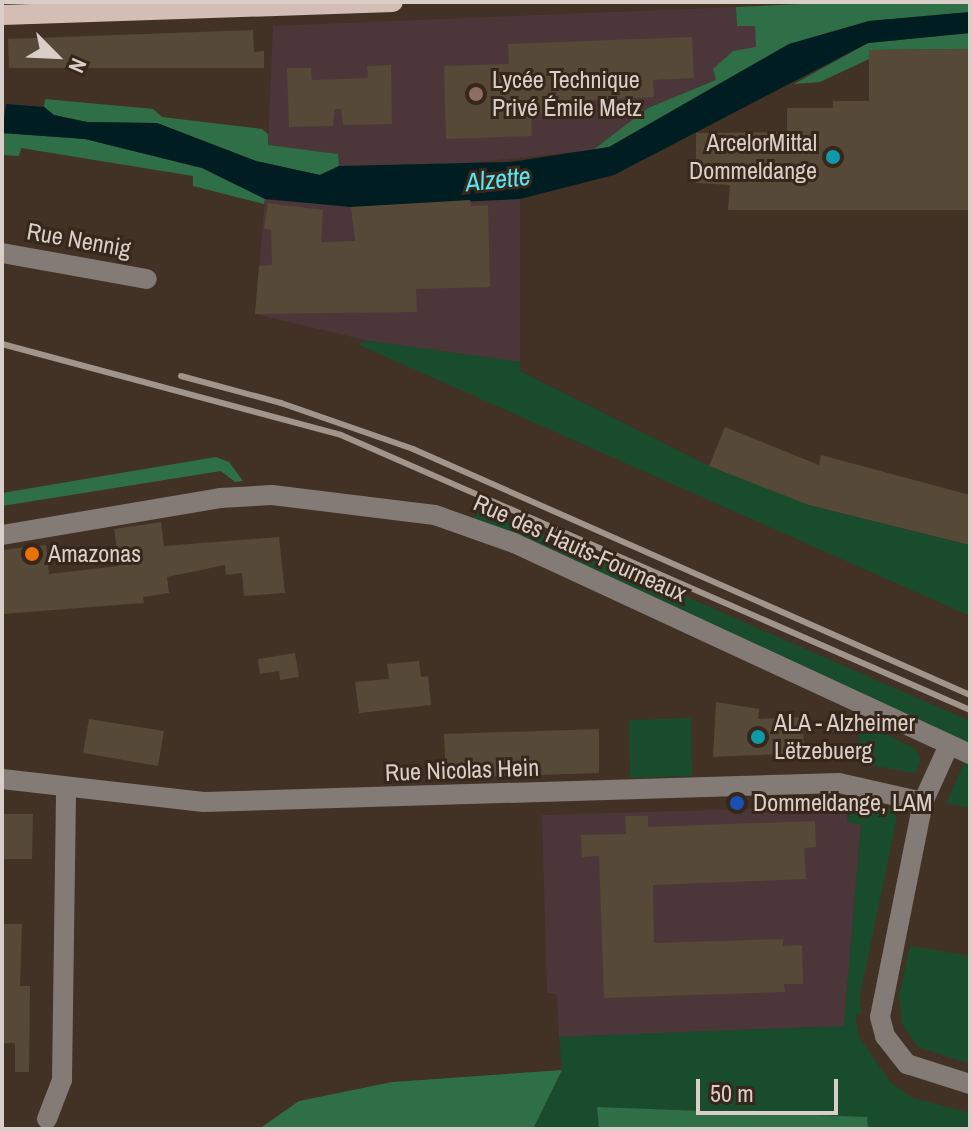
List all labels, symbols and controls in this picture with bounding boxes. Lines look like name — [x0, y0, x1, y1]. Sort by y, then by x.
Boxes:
north arrow — [16, 16, 96, 96]
text: N — [62, 54, 94, 78]
place label: Lycée Technique Privé Émile Metz — [492, 66, 642, 122]
marker: Lycée Technique Privé Émile Metz — [467, 85, 485, 103]
place label: ArcelorMittal Dommeldange — [689, 129, 817, 185]
marker: ArcelorMittal Dommeldange — [824, 148, 842, 166]
water label: Alzette — [464, 160, 532, 198]
street label: Rue Nennig — [25, 217, 133, 263]
street label: Rue des Hauts-Fourneaux — [469, 488, 691, 608]
place label: Amazonas — [48, 540, 141, 568]
marker: Amazonas — [23, 545, 41, 563]
place label: ALA - Alzheimer Lëtzebuerg — [774, 709, 917, 765]
marker: ALA - Alzheimer Lëtzebuerg — [749, 728, 767, 746]
street label: Rue Nicolas Hein — [384, 753, 540, 787]
place label: Dommeldange, LAM — [753, 789, 932, 817]
marker: Dommeldange, LAM — [728, 794, 746, 812]
scale bar — [700, 1063, 842, 1113]
text: 50 m — [710, 1077, 754, 1109]

